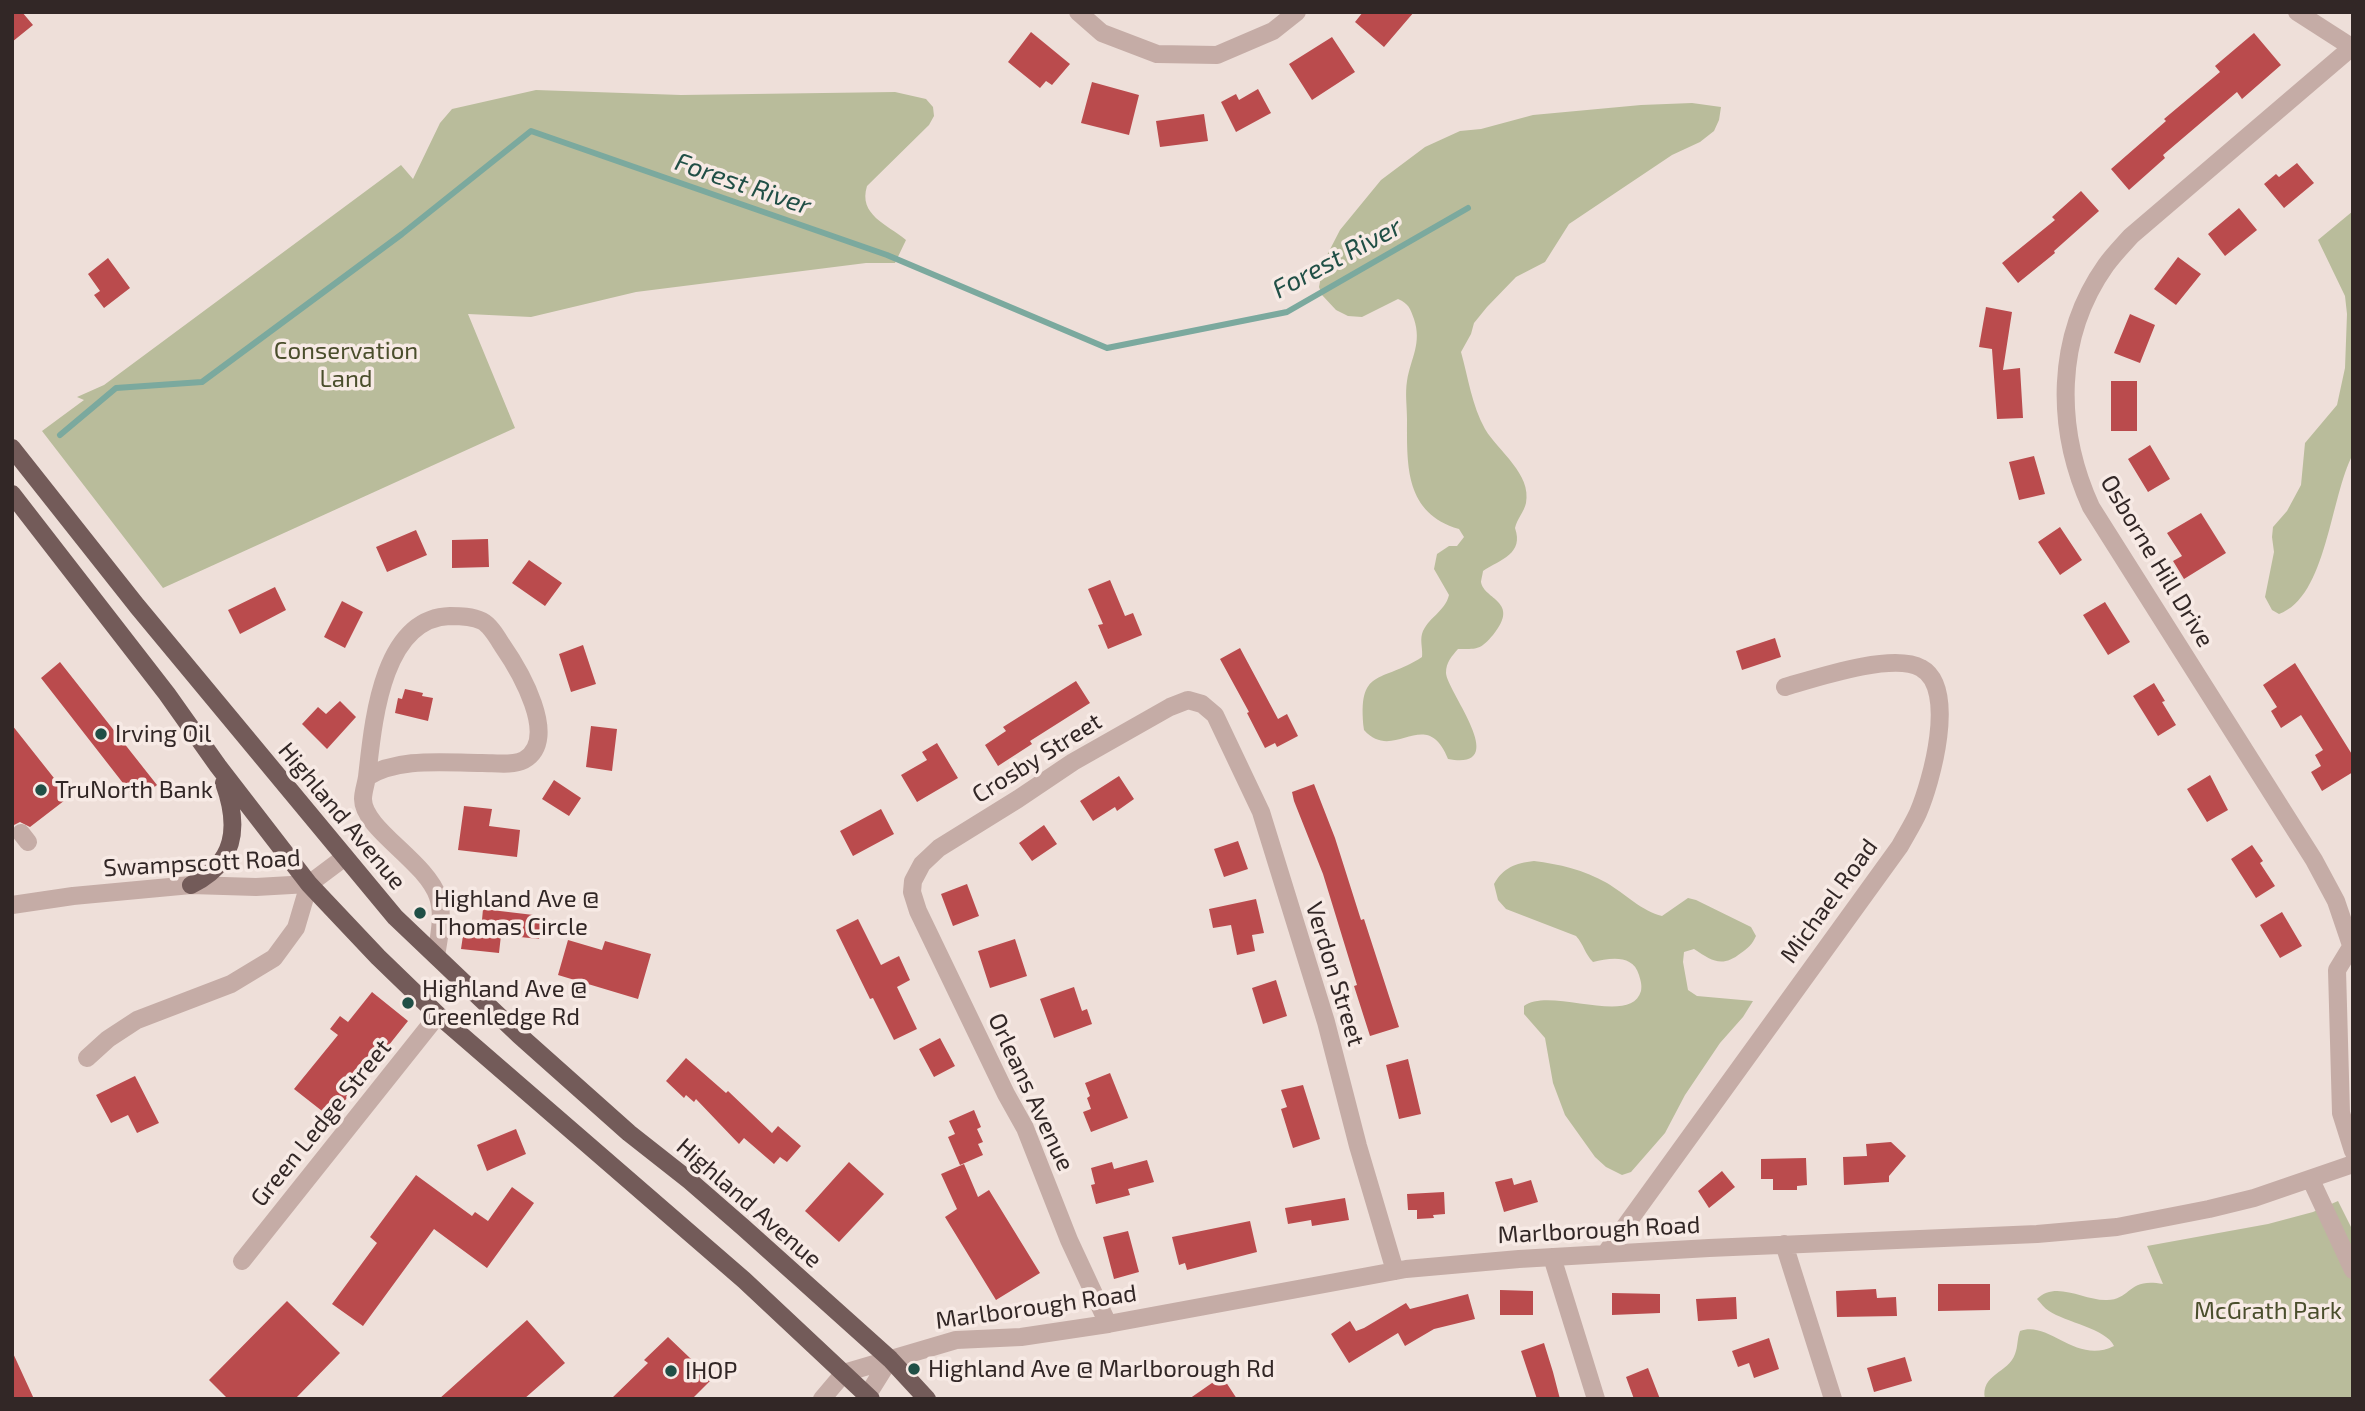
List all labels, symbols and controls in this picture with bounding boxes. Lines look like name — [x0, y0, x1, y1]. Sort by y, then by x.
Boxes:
water label: Forest River — [671, 146, 815, 222]
water label: Forest River — [1267, 211, 1407, 305]
park label: Conservation Land — [274, 337, 418, 393]
street label: Osborne Hill Drive — [2094, 470, 2220, 652]
street label: Crosby Street — [967, 707, 1107, 809]
place label: Irving Oil — [115, 720, 211, 748]
marker: Irving Oil — [93, 726, 109, 742]
street label: Highland Avenue — [272, 737, 412, 895]
place label: TruNorth Bank — [55, 776, 213, 804]
marker: TruNorth Bank — [33, 782, 49, 798]
street label: Michael Road — [1774, 833, 1884, 969]
street label: Swampscott Road — [103, 843, 301, 883]
place label: Highland Ave @ Thomas Circle — [434, 885, 599, 941]
street label: Verdon Street — [1299, 898, 1371, 1050]
marker: Highland Ave @ Thomas Circle — [412, 905, 428, 921]
place label: Highland Ave @ Greenledge Rd — [422, 975, 587, 1031]
marker: Highland Ave @ Greenledge Rd — [400, 995, 416, 1011]
street label: Orleans Avenue — [982, 1009, 1080, 1175]
street label: Green Ledge Street — [245, 1034, 397, 1212]
street label: Highland Avenue — [670, 1132, 828, 1274]
street label: Marlborough Road — [1497, 1210, 1701, 1250]
street label: Marlborough Road — [934, 1279, 1138, 1335]
park label: McGrath Park — [2194, 1297, 2342, 1325]
place label: Highland Ave @ Marlborough Rd — [928, 1355, 1275, 1383]
place label: IHOP — [685, 1357, 738, 1385]
marker: Highland Ave @ Marlborough Rd — [906, 1361, 922, 1377]
marker: IHOP — [663, 1363, 679, 1379]

